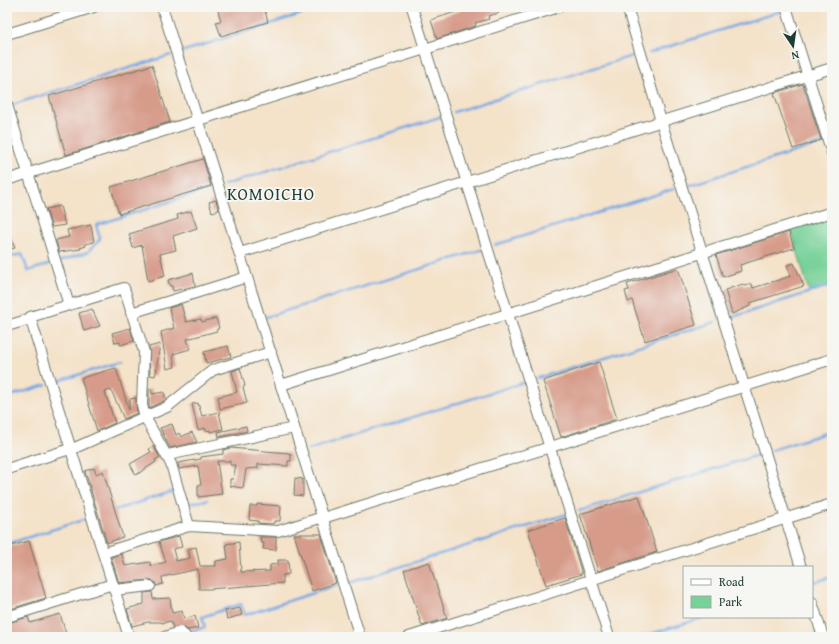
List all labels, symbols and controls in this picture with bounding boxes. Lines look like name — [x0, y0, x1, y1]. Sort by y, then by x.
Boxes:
north arrow — [773, 26, 813, 66]
text: N — [789, 47, 801, 65]
district label: KOMOICHO — [227, 181, 315, 206]
legend — [683, 566, 813, 618]
text: Road — [719, 573, 745, 590]
text: Park — [719, 593, 743, 610]

